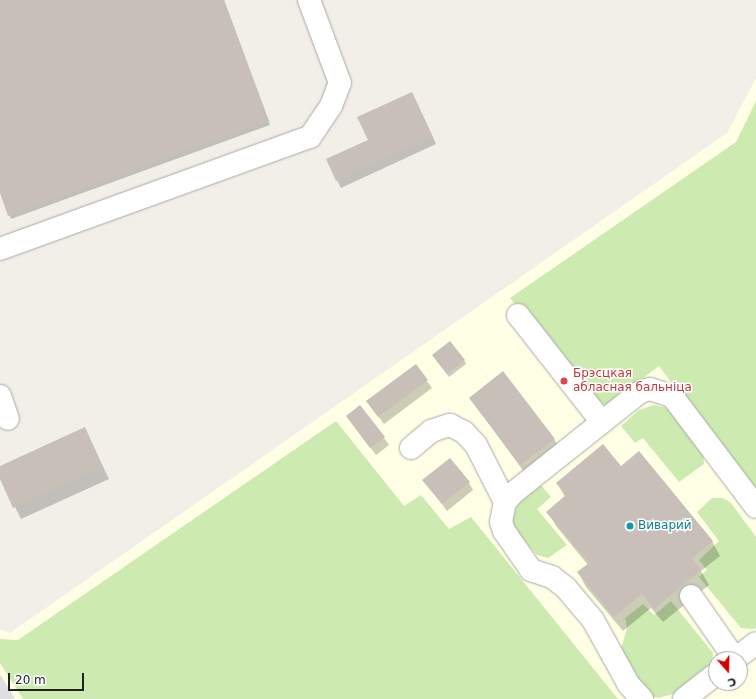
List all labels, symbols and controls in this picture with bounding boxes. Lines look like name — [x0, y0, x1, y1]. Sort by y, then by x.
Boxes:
place label: Брэсцкая абласная бальніца — [573, 367, 692, 395]
marker: Брэсцкая абласная бальніца — [558, 375, 570, 387]
place label: Виварий — [638, 519, 692, 533]
marker: Виварий — [625, 521, 635, 531]
north arrow — [708, 651, 748, 691]
scale bar — [10, 665, 86, 691]
text: 20 m — [15, 673, 46, 687]
text: С — [726, 674, 738, 689]

